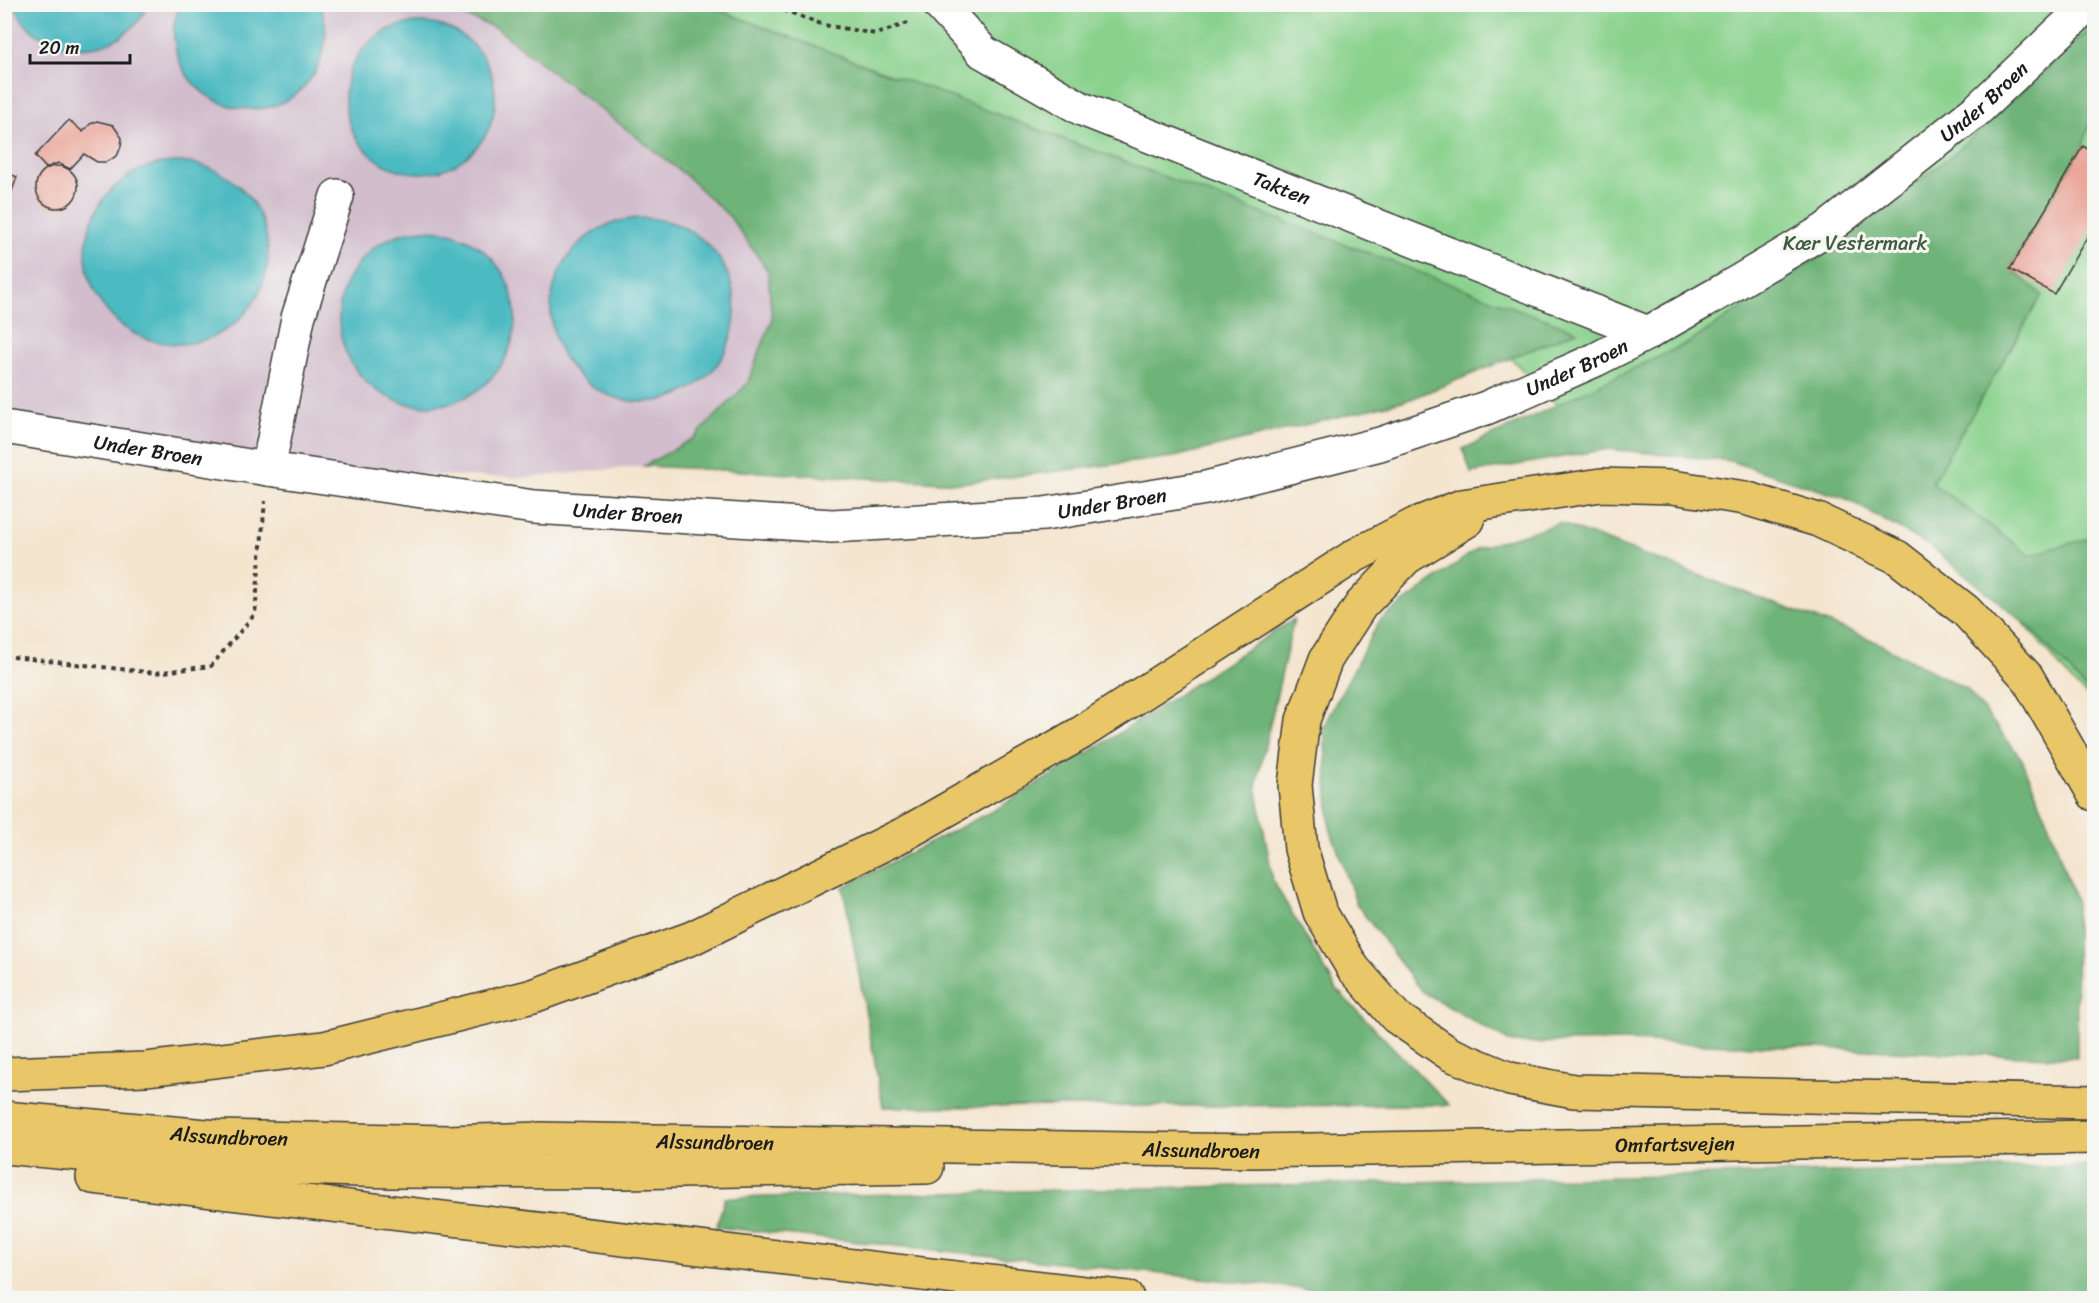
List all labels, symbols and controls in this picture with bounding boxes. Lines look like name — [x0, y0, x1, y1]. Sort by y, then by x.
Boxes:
scale bar — [30, 27, 130, 65]
text: 20 m — [39, 32, 79, 64]
street label: Under Broen — [1931, 52, 2037, 151]
street label: Takten — [1247, 161, 1316, 215]
park label: Kær Vestermark — [1783, 226, 1927, 261]
street label: Under Broen — [1520, 328, 1635, 406]
street label: Under Broen — [91, 424, 205, 476]
street label: Under Broen — [1055, 477, 1169, 529]
street label: Under Broen — [572, 492, 684, 534]
street label: Alssundbroen — [168, 1115, 289, 1156]
street label: Alssundbroen — [655, 1123, 774, 1160]
street label: Omfartsvejen — [1615, 1125, 1735, 1162]
street label: Alssundbroen — [1141, 1132, 1260, 1169]

